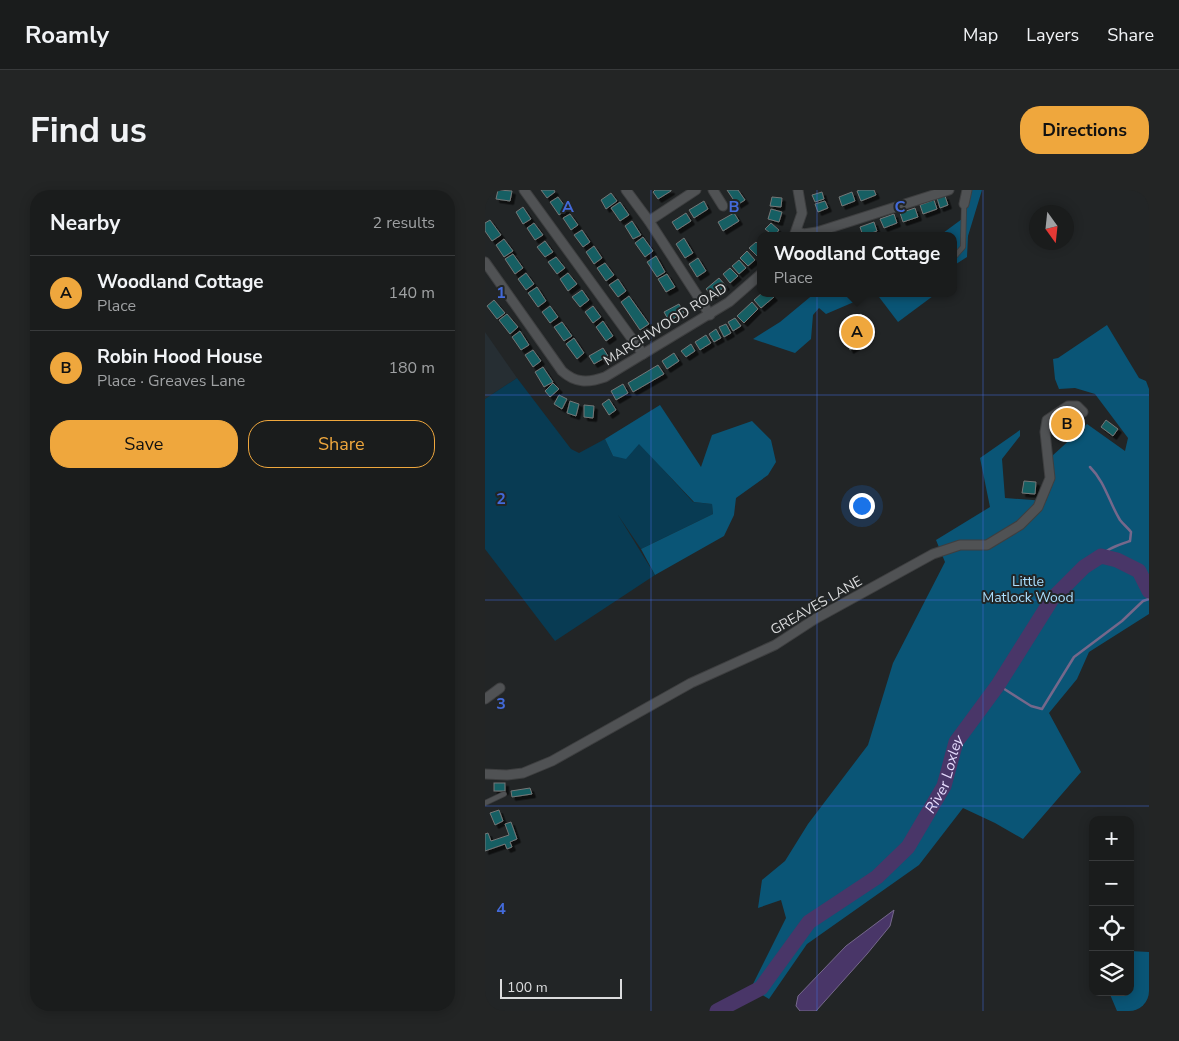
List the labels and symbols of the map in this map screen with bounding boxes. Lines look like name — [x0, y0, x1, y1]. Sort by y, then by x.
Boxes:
text: A — [562, 196, 574, 218]
text: B — [728, 196, 740, 218]
text: C — [895, 196, 906, 218]
north arrow — [1029, 205, 1074, 250]
street label: MARCHWOOD ROAD — [600, 279, 731, 370]
text: 1 — [496, 282, 506, 304]
pin: A — [841, 313, 873, 351]
pin: B — [1051, 405, 1083, 443]
text: 2 — [496, 488, 506, 510]
your location — [849, 493, 875, 519]
street label: GREAVES LANE — [767, 571, 866, 639]
park label: Little Matlock Wood — [982, 572, 1074, 607]
text: 3 — [496, 693, 506, 715]
water label: River Loxley — [920, 730, 969, 817]
text: 4 — [496, 898, 506, 920]
scale bar — [500, 976, 623, 999]

